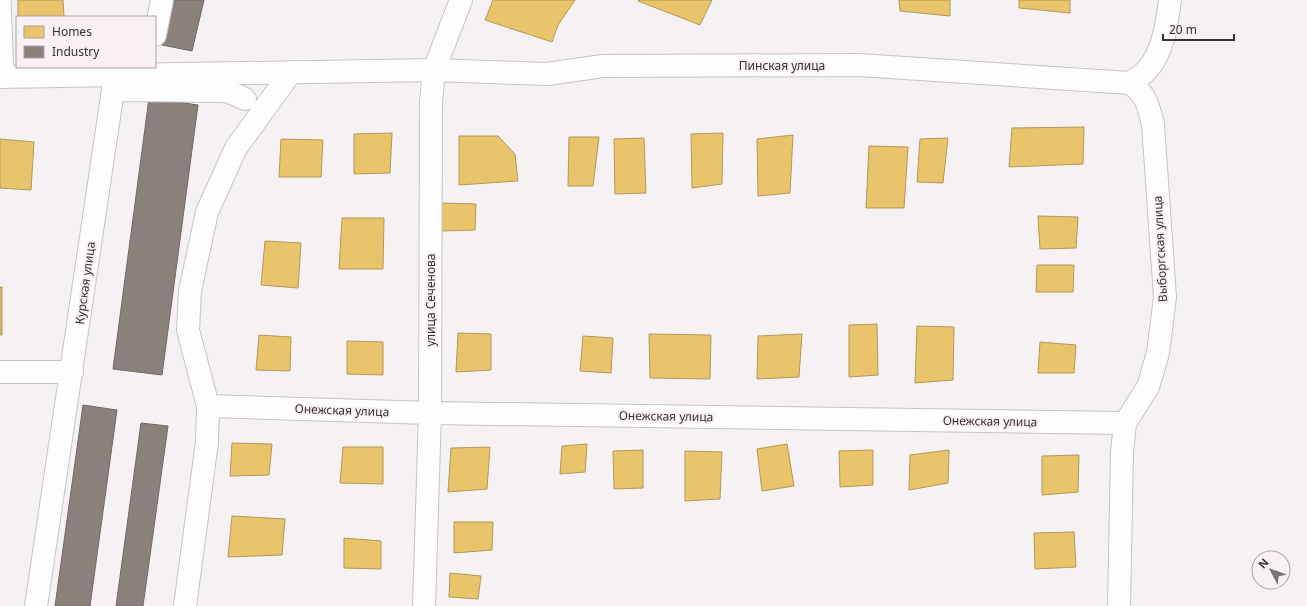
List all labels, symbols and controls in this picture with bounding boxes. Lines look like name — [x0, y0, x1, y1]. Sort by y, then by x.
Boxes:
legend — [16, 16, 156, 68]
scale bar — [1163, 16, 1234, 42]
text: 20 m — [1169, 21, 1197, 38]
text: Homes — [52, 23, 92, 40]
text: Industry — [52, 43, 100, 60]
street label: Пинская улица — [739, 57, 825, 74]
street label: Выборгская улица — [1149, 195, 1171, 303]
street label: Курская улица — [71, 240, 99, 326]
street label: улица Сеченова — [422, 254, 439, 346]
street label: Онежская улица — [294, 400, 390, 420]
street label: Онежская улица — [619, 407, 713, 425]
street label: Онежская улица — [943, 412, 1037, 430]
north arrow — [1251, 550, 1291, 590]
text: N — [1254, 555, 1272, 571]

